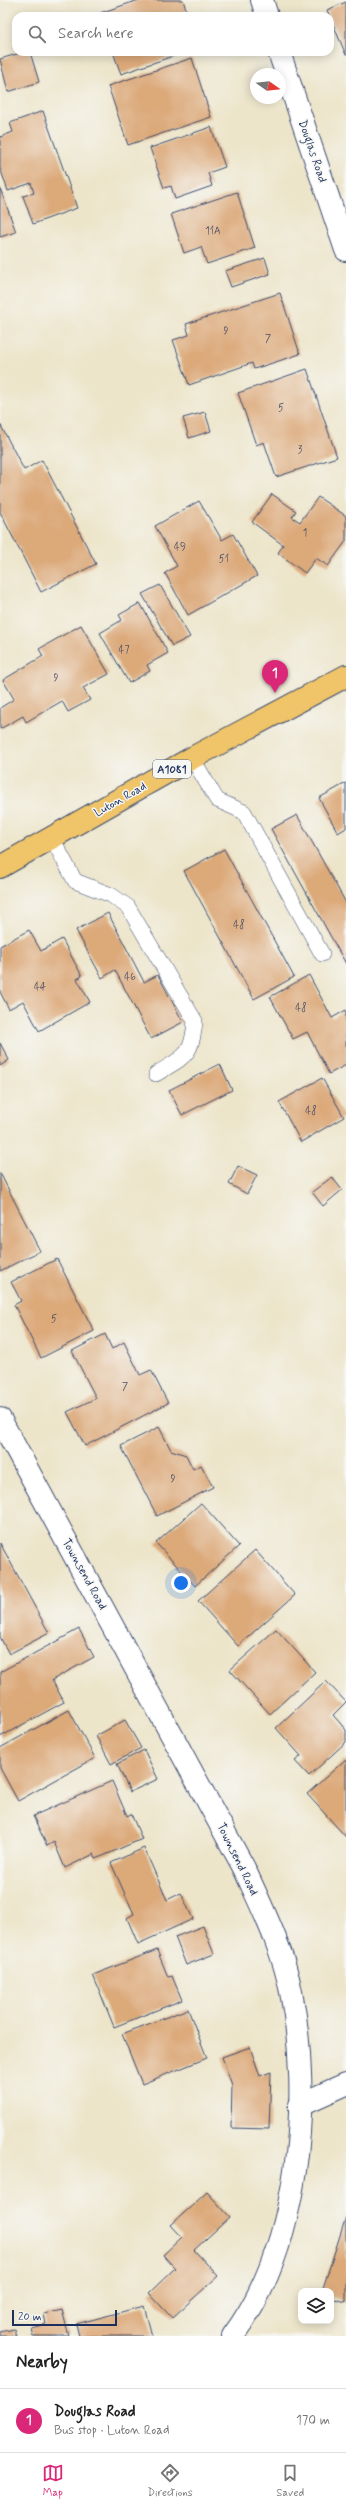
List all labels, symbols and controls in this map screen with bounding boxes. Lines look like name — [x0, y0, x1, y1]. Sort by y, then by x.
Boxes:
search box — [12, 12, 334, 56]
icon: search — [26, 23, 48, 45]
text: Search here — [58, 24, 134, 44]
north arrow — [250, 68, 286, 104]
street label: Douglas Road — [293, 118, 330, 185]
house number: 11A — [205, 225, 221, 238]
house number: 9 — [224, 325, 229, 338]
house number: 7 — [265, 333, 271, 346]
house number: 5 — [278, 402, 284, 415]
house number: 3 — [298, 444, 303, 457]
house number: 1 — [303, 527, 307, 540]
house number: 49 — [174, 541, 186, 554]
house number: 51 — [219, 553, 229, 566]
house number: 47 — [119, 644, 129, 657]
pin: 1 — [262, 660, 288, 693]
house number: 9 — [54, 672, 59, 685]
road number: A1081 — [153, 760, 191, 778]
street label: Luton Road — [92, 779, 149, 821]
house number: 48 — [233, 918, 245, 932]
house number: 46 — [124, 971, 136, 984]
house number: 44 — [34, 981, 46, 994]
house number: 48 — [295, 1001, 307, 1015]
house number: 48 — [305, 1104, 317, 1118]
house number: 5 — [51, 1313, 57, 1326]
house number: 7 — [122, 1381, 128, 1394]
house number: 9 — [171, 1473, 176, 1486]
street label: Townsend Road — [58, 1536, 110, 1613]
your location — [171, 1573, 191, 1593]
street label: Townsend Road — [213, 1820, 262, 1898]
map controls — [298, 2288, 334, 2324]
button: layers — [298, 2288, 334, 2324]
scale bar — [12, 2308, 117, 2327]
text: 20 m — [18, 2310, 41, 2324]
text: Nearby — [16, 2351, 68, 2373]
text: Douglas Road — [54, 2402, 136, 2422]
text: 1 — [26, 2412, 32, 2429]
text: 170 m — [296, 2412, 330, 2429]
text: Bus stop · Luton Road — [54, 2422, 169, 2439]
tab: Map — [42, 2462, 64, 2500]
tab: Directions — [147, 2462, 193, 2500]
tab: Saved — [276, 2462, 304, 2500]

